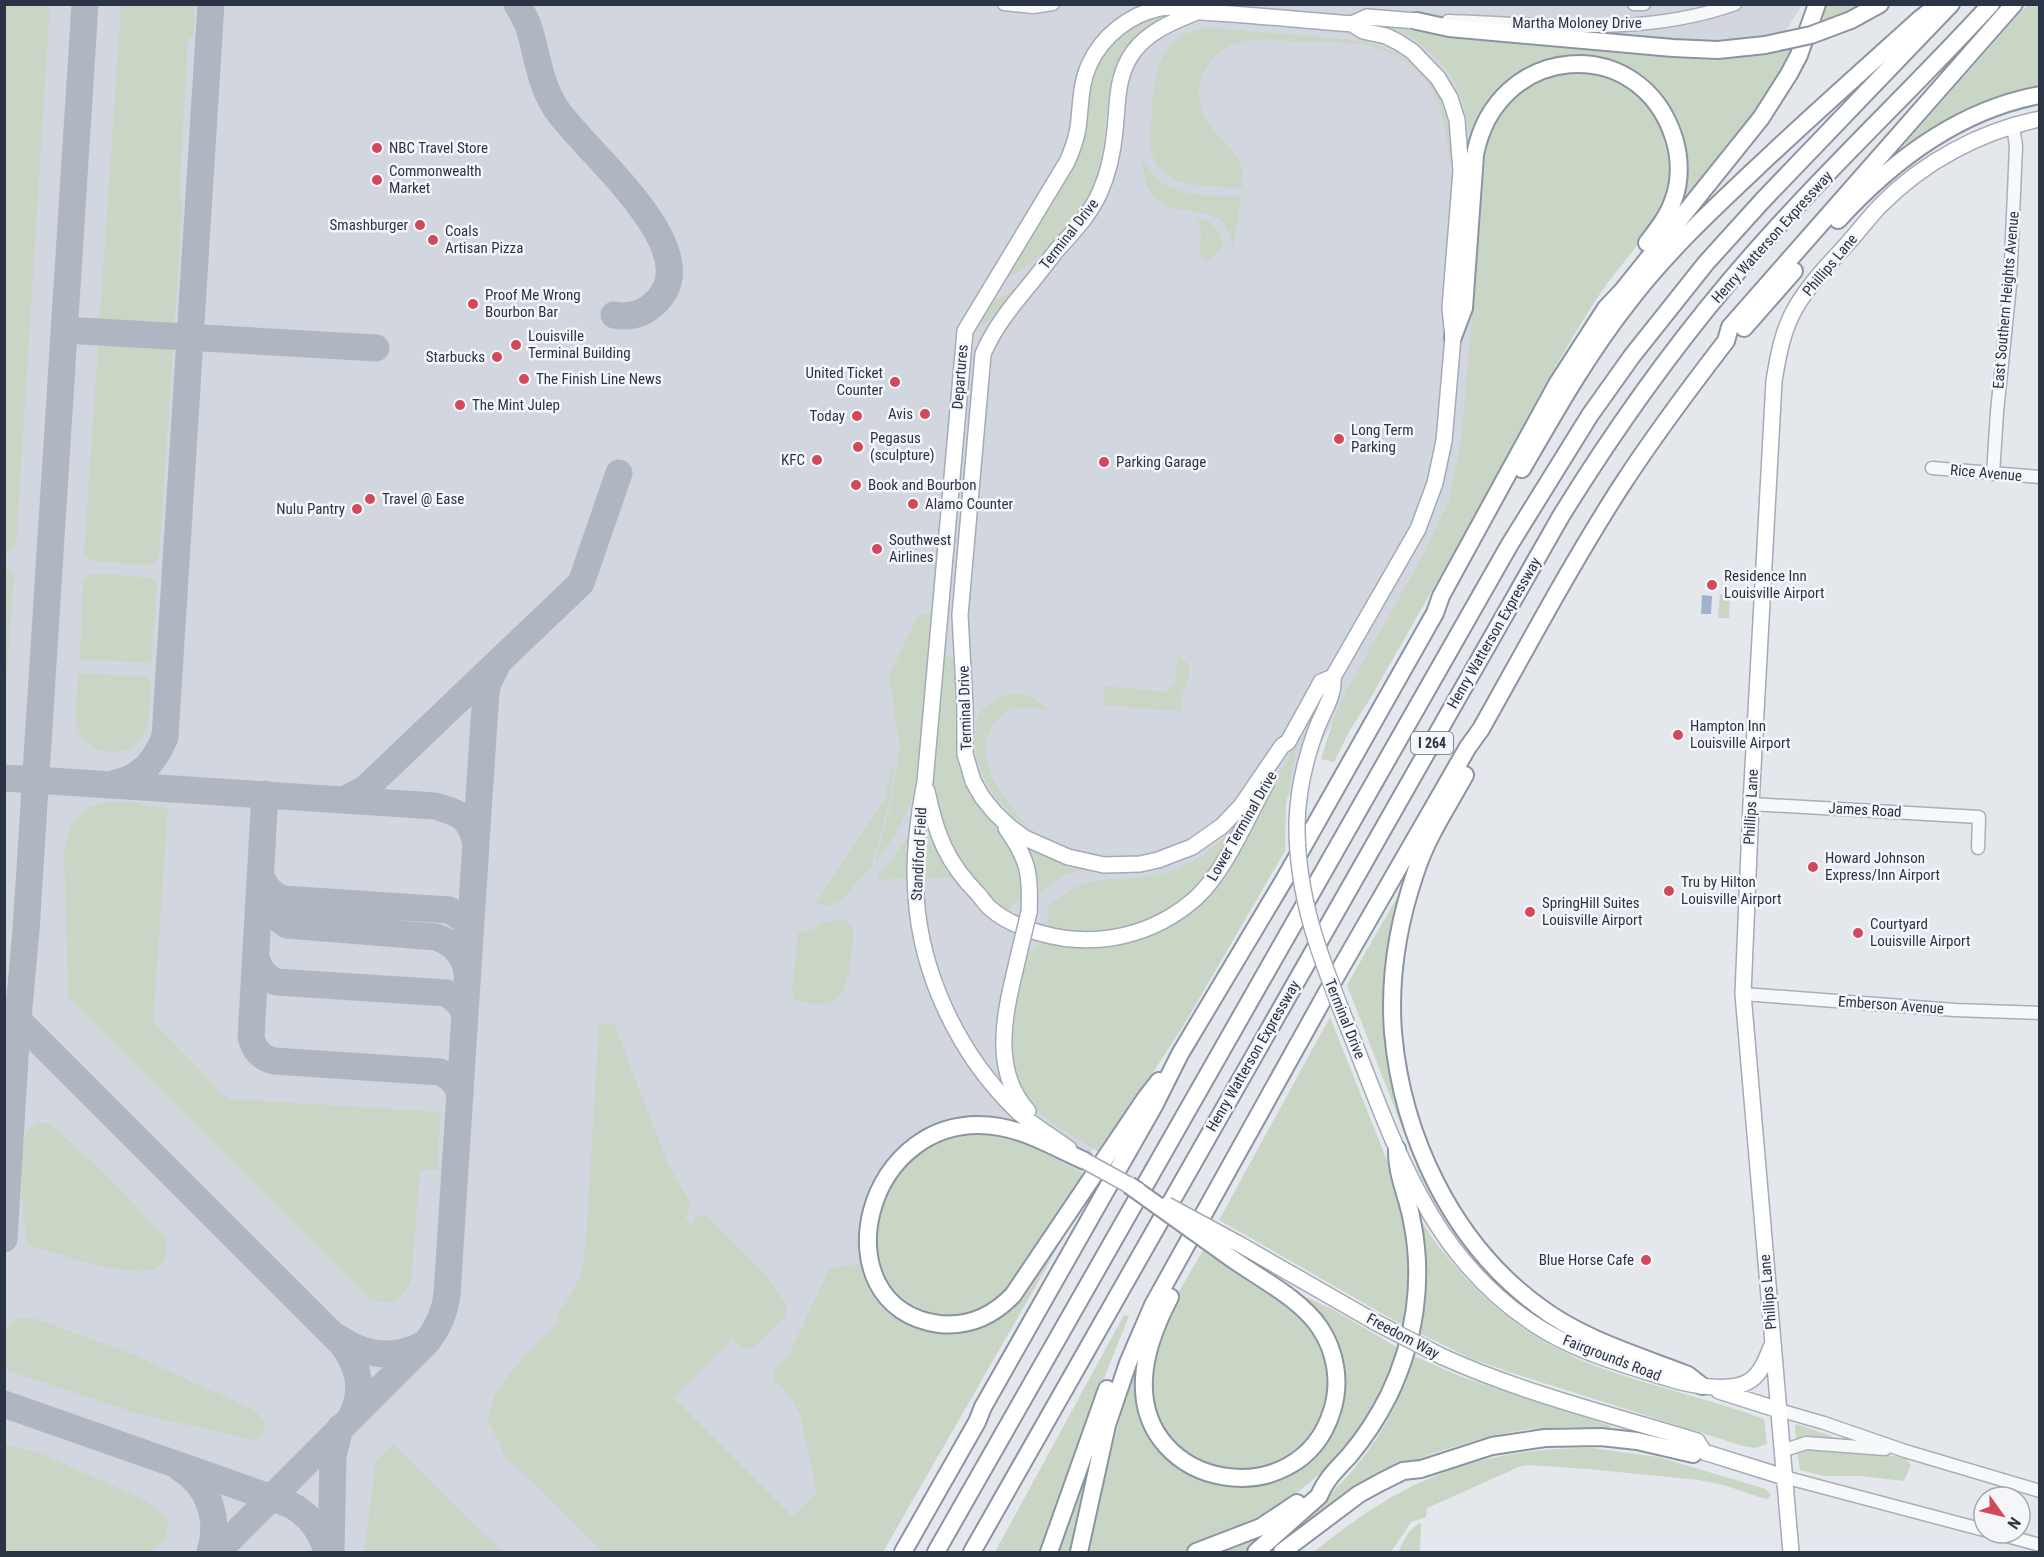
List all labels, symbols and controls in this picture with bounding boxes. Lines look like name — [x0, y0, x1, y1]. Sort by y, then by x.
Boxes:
street label: Martha Moloney Drive — [1512, 14, 1642, 32]
place label: NBC Travel Store — [389, 139, 488, 157]
marker: NBC Travel Store — [370, 141, 384, 155]
place label: Commonwealth Market — [389, 162, 482, 197]
street label: Henry Watterson Expressway — [1708, 167, 1836, 307]
marker: Commonwealth Market — [370, 173, 384, 187]
street label: Terminal Drive — [1036, 195, 1102, 273]
street label: East Southern Heights Avenue — [1989, 210, 2023, 390]
place label: Smashburger — [330, 216, 408, 234]
marker: Smashburger — [413, 218, 427, 232]
place label: Coals Artisan Pizza — [445, 222, 523, 257]
street label: Phillips Lane — [1799, 230, 1861, 300]
marker: Coals Artisan Pizza — [426, 233, 440, 247]
place label: Proof Me Wrong Bourbon Bar — [485, 286, 581, 321]
marker: Proof Me Wrong Bourbon Bar — [466, 297, 480, 311]
place label: Louisville Terminal Building — [528, 327, 631, 362]
marker: Louisville Terminal Building — [509, 338, 523, 352]
street label: Departures — [948, 344, 972, 410]
place label: Starbucks — [426, 348, 485, 366]
marker: Starbucks — [490, 350, 504, 364]
place label: United Ticket Counter — [806, 364, 883, 399]
place label: The Finish Line News — [536, 370, 662, 388]
marker: The Finish Line News — [517, 372, 531, 386]
marker: United Ticket Counter — [888, 375, 902, 389]
place label: The Mint Julep — [472, 396, 560, 414]
marker: The Mint Julep — [453, 398, 467, 412]
place label: Avis — [888, 405, 913, 423]
place label: Today — [810, 407, 845, 425]
marker: Avis — [918, 407, 932, 421]
marker: Today — [850, 409, 864, 423]
place label: Long Term Parking — [1351, 421, 1413, 456]
place label: Pegasus (sculpture) — [870, 429, 935, 464]
marker: Long Term Parking — [1332, 432, 1346, 446]
marker: Pegasus (sculpture) — [851, 440, 865, 454]
place label: KFC — [781, 451, 805, 469]
marker: KFC — [810, 453, 824, 467]
place label: Parking Garage — [1116, 453, 1206, 471]
marker: Parking Garage — [1097, 455, 1111, 469]
street label: Rice Avenue — [1949, 461, 2023, 485]
place label: Book and Bourbon — [868, 476, 977, 494]
marker: Book and Bourbon — [849, 478, 863, 492]
place label: Travel @ Ease — [382, 490, 464, 508]
marker: Travel @ Ease — [363, 492, 377, 506]
place label: Alamo Counter — [925, 495, 1014, 513]
marker: Alamo Counter — [906, 497, 920, 511]
place label: Nulu Pantry — [276, 500, 345, 518]
marker: Nulu Pantry — [350, 502, 364, 516]
place label: Southwest Airlines — [889, 531, 951, 566]
marker: Southwest Airlines — [870, 542, 884, 556]
street label: Henry Watterson Expressway — [1443, 554, 1545, 712]
place label: Residence Inn Louisville Airport — [1724, 567, 1824, 602]
marker: Residence Inn Louisville Airport — [1705, 578, 1719, 592]
street label: Terminal Drive — [955, 665, 975, 751]
place label: Hampton Inn Louisville Airport — [1690, 717, 1790, 752]
marker: Hampton Inn Louisville Airport — [1671, 728, 1685, 742]
road number: I 264 — [1411, 732, 1453, 754]
street label: Lower Terminal Drive — [1203, 768, 1281, 884]
street label: Phillips Lane — [1740, 769, 1762, 845]
street label: James Road — [1828, 799, 1902, 821]
street label: Standiford Field — [908, 807, 930, 901]
place label: Howard Johnson Express/Inn Airport — [1825, 849, 1940, 884]
marker: Howard Johnson Express/Inn Airport — [1806, 860, 1820, 874]
place label: Tru by Hilton Louisville Airport — [1681, 873, 1781, 908]
marker: Tru by Hilton Louisville Airport — [1662, 884, 1676, 898]
place label: SpringHill Suites Louisville Airport — [1542, 894, 1642, 929]
marker: SpringHill Suites Louisville Airport — [1523, 905, 1537, 919]
place label: Courtyard Louisville Airport — [1870, 915, 1970, 950]
marker: Courtyard Louisville Airport — [1851, 926, 1865, 940]
street label: Terminal Drive — [1321, 976, 1369, 1062]
street label: Henry Watterson Expressway — [1202, 977, 1304, 1135]
street label: Emberson Avenue — [1837, 992, 1945, 1018]
place label: Blue Horse Cafe — [1539, 1251, 1634, 1269]
marker: Blue Horse Cafe — [1639, 1253, 1653, 1267]
street label: Phillips Lane — [1756, 1254, 1780, 1330]
street label: Freedom Way — [1364, 1309, 1442, 1363]
street label: Fairgrounds Road — [1560, 1331, 1664, 1385]
north arrow — [1972, 1485, 2032, 1545]
text: N — [2003, 1514, 2025, 1532]

